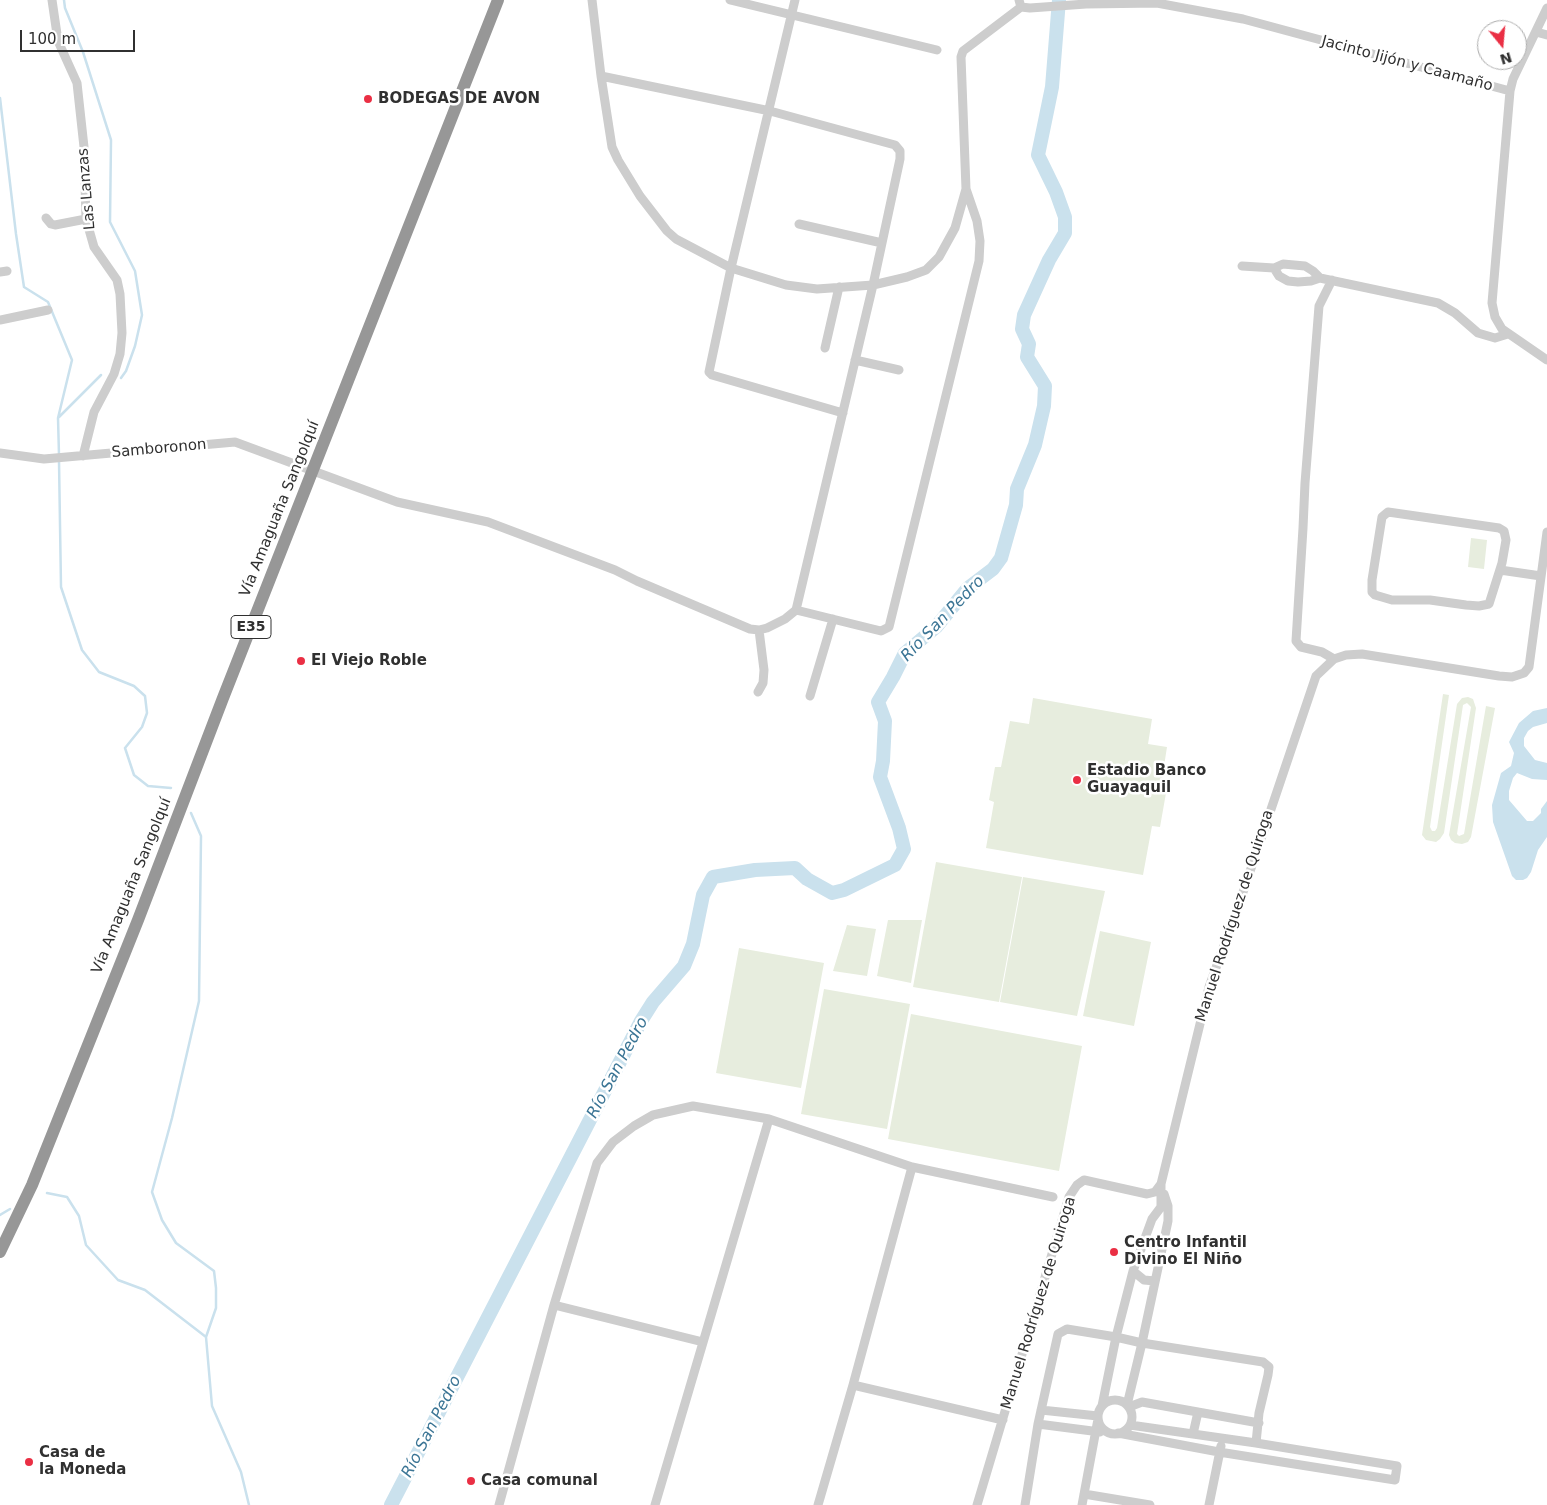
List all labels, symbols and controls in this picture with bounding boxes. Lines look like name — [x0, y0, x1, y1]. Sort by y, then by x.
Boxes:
scale bar — [22, 20, 138, 52]
north arrow — [1477, 20, 1527, 70]
text: 100 m — [28, 30, 76, 48]
street label: Jacinto Jijón y Caamaño — [1319, 32, 1495, 96]
text: N — [1498, 49, 1514, 68]
place label: BODEGAS DE AVON — [378, 90, 540, 108]
marker: BODEGAS DE AVON — [362, 93, 374, 105]
street label: Las Lanzas — [74, 147, 100, 231]
street label: Vía Amaguaña Sangolquí — [236, 418, 324, 600]
street label: Samboronon — [111, 436, 207, 462]
water label: Río San Pedro — [897, 572, 989, 666]
road number: E35 — [231, 616, 271, 638]
place label: El Viejo Roble — [311, 652, 427, 670]
marker: El Viejo Roble — [295, 655, 307, 667]
place label: Estadio Banco Guayaquil — [1087, 762, 1206, 797]
marker: Estadio Banco Guayaquil — [1071, 774, 1083, 786]
street label: Vía Amaguaña Sangolquí — [88, 795, 176, 977]
street label: Manuel Rodríguez de Quiroga — [1192, 808, 1278, 1024]
water label: Río San Pedro — [583, 1014, 653, 1122]
street label: Manuel Rodríguez de Quiroga — [998, 1194, 1080, 1412]
place label: Centro Infantil Divino El Niño — [1124, 1234, 1247, 1269]
marker: Centro Infantil Divino El Niño — [1108, 1246, 1120, 1258]
water label: Río San Pedro — [398, 1373, 466, 1481]
place label: Casa de la Moneda — [39, 1444, 126, 1479]
marker: Casa de la Moneda — [23, 1456, 35, 1468]
place label: Casa comunal — [481, 1472, 598, 1490]
marker: Casa comunal — [465, 1475, 477, 1487]

